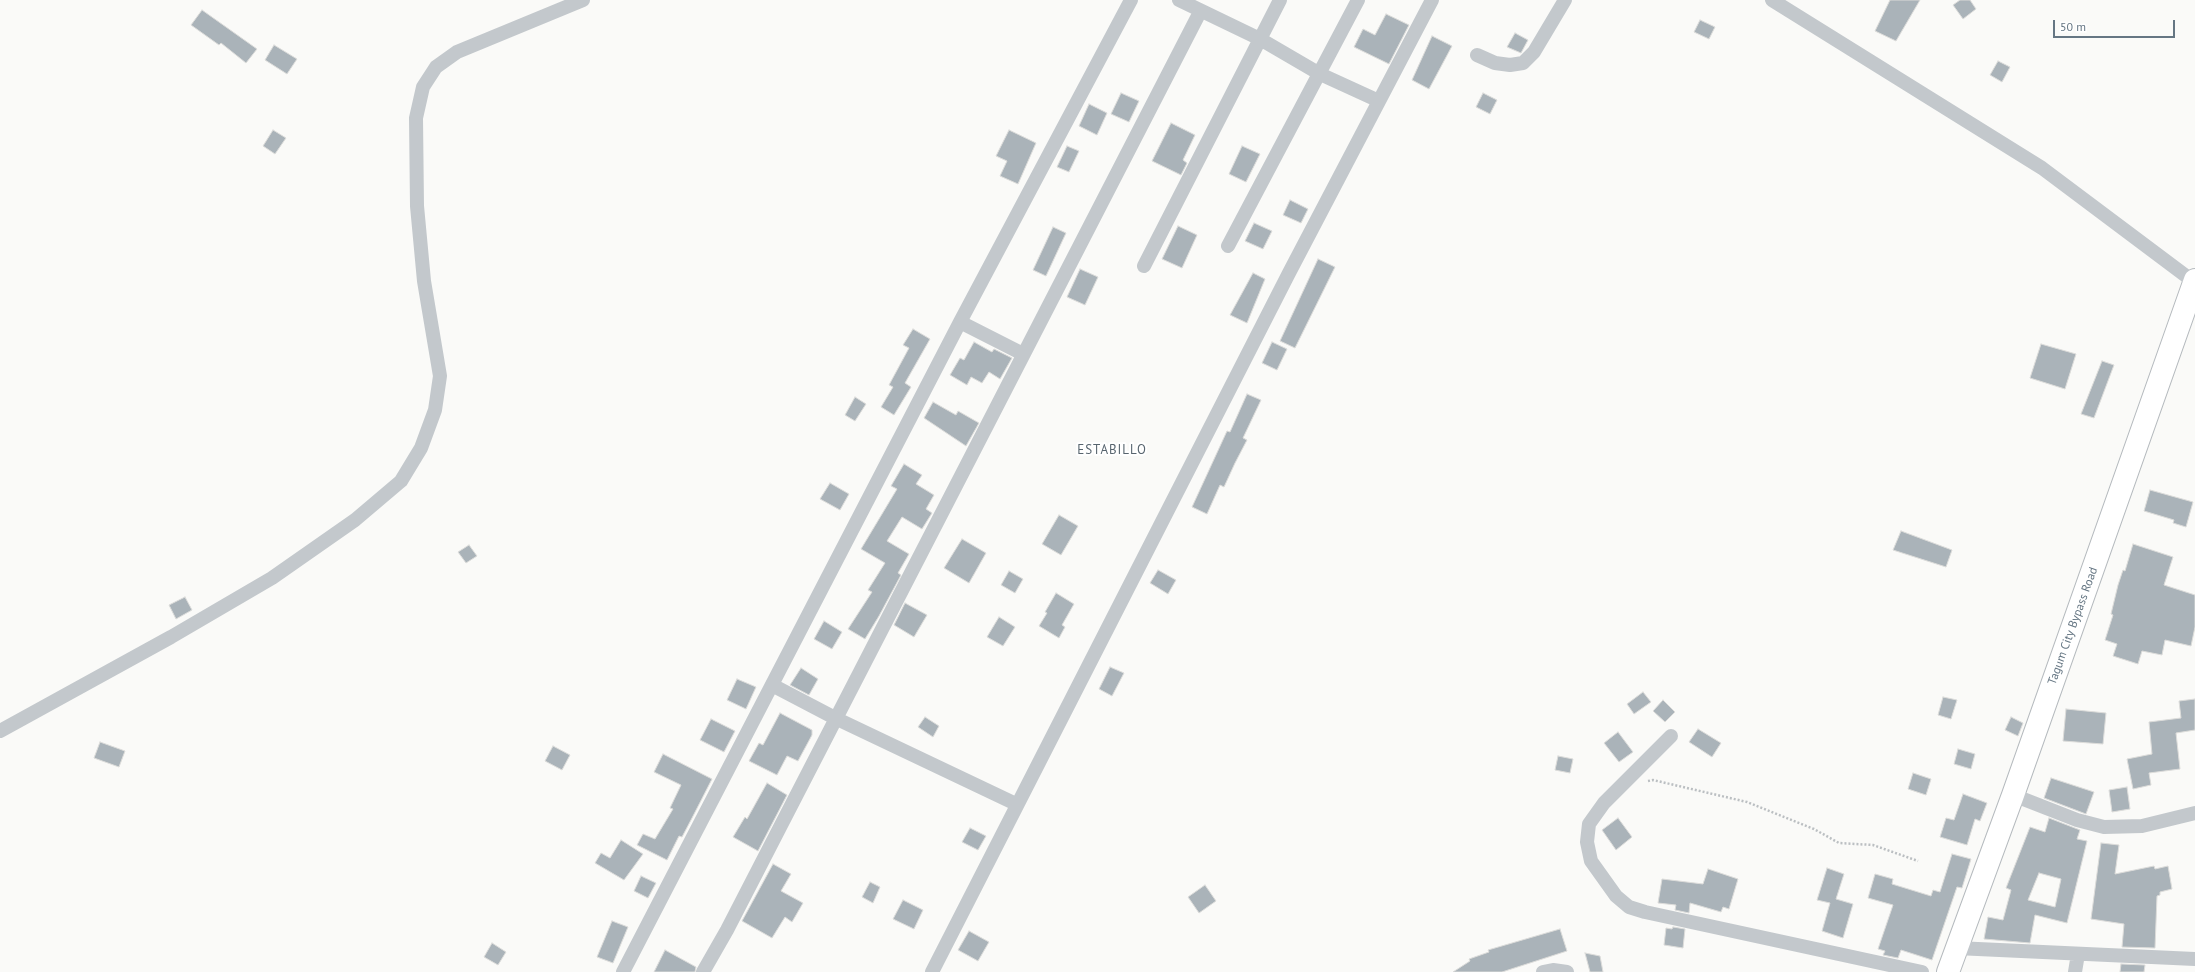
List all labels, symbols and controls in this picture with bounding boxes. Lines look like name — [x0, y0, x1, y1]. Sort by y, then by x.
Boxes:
scale bar — [2055, 12, 2177, 38]
text: 50 m — [2060, 19, 2086, 34]
district label: ESTABILLO — [1077, 442, 1147, 458]
street label: Tagum City Bypass Road — [2045, 565, 2101, 687]

